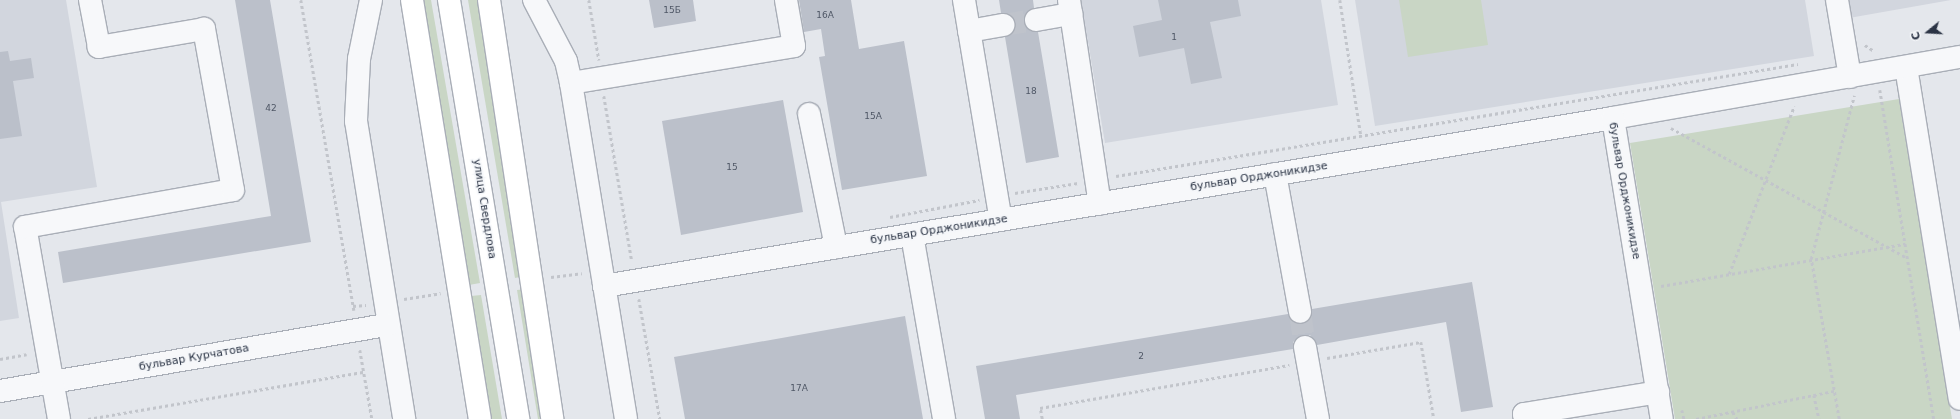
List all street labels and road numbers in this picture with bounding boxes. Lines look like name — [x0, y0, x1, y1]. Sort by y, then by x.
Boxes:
street label: бульвар Орджоникидзе — [1605, 122, 1643, 260]
street label: улица Свердлова — [470, 158, 498, 260]
street label: бульвар Орджоникидзе — [1189, 160, 1329, 194]
street label: бульвар Орджоникидзе — [869, 213, 1009, 247]
street label: бульвар Курчатова — [138, 342, 250, 374]

